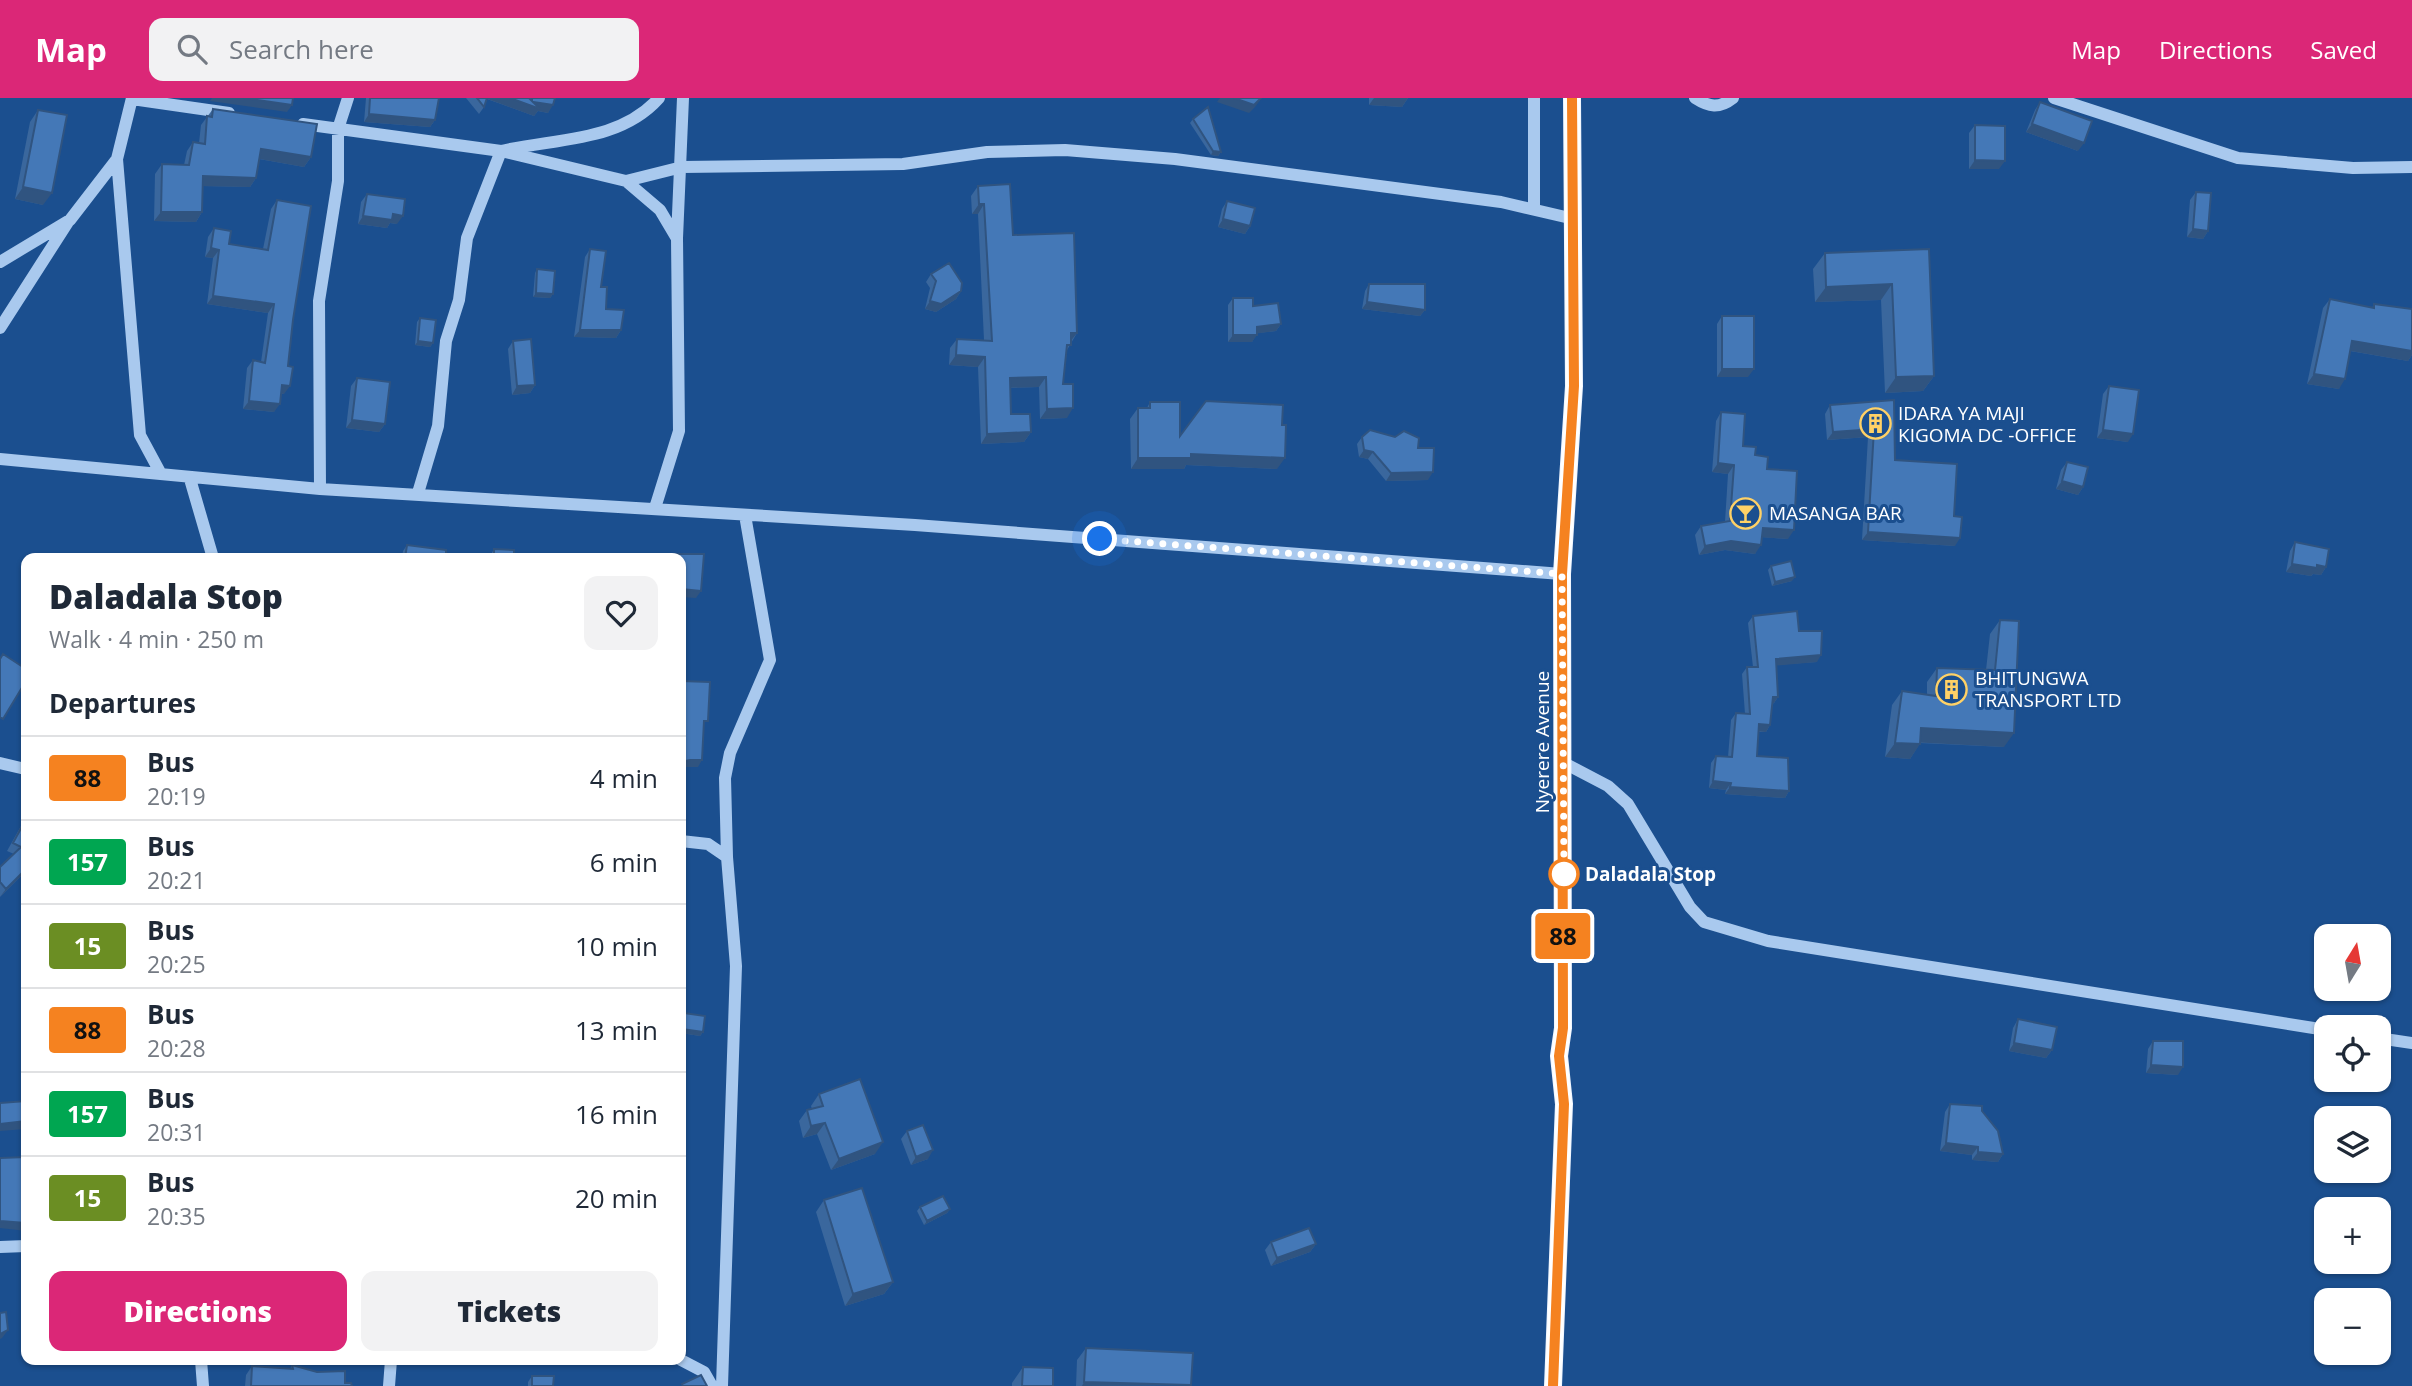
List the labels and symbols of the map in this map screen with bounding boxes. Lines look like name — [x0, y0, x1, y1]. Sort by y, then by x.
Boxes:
place label: IDARA YA MAJI KIGOMA DC -OFFICE — [1898, 400, 2077, 448]
building icon: IDARA YA MAJI KIGOMA DC -OFFICE — [1858, 407, 1892, 441]
bar icon: MASANGA BAR — [1729, 496, 1763, 530]
place label: MASANGA BAR — [1769, 500, 1902, 526]
your location — [1082, 521, 1117, 556]
place label: BHITUNGWA TRANSPORT LTD — [1975, 665, 2121, 713]
street label: Nyerere Avenue — [1529, 671, 1555, 813]
building icon: BHITUNGWA TRANSPORT LTD — [1935, 672, 1969, 706]
marker: Daladala Stop — [1549, 859, 1579, 889]
place label: Daladala Stop — [1585, 861, 1716, 887]
line badge: 88 — [1532, 913, 1594, 959]
north arrow — [2314, 924, 2390, 1001]

